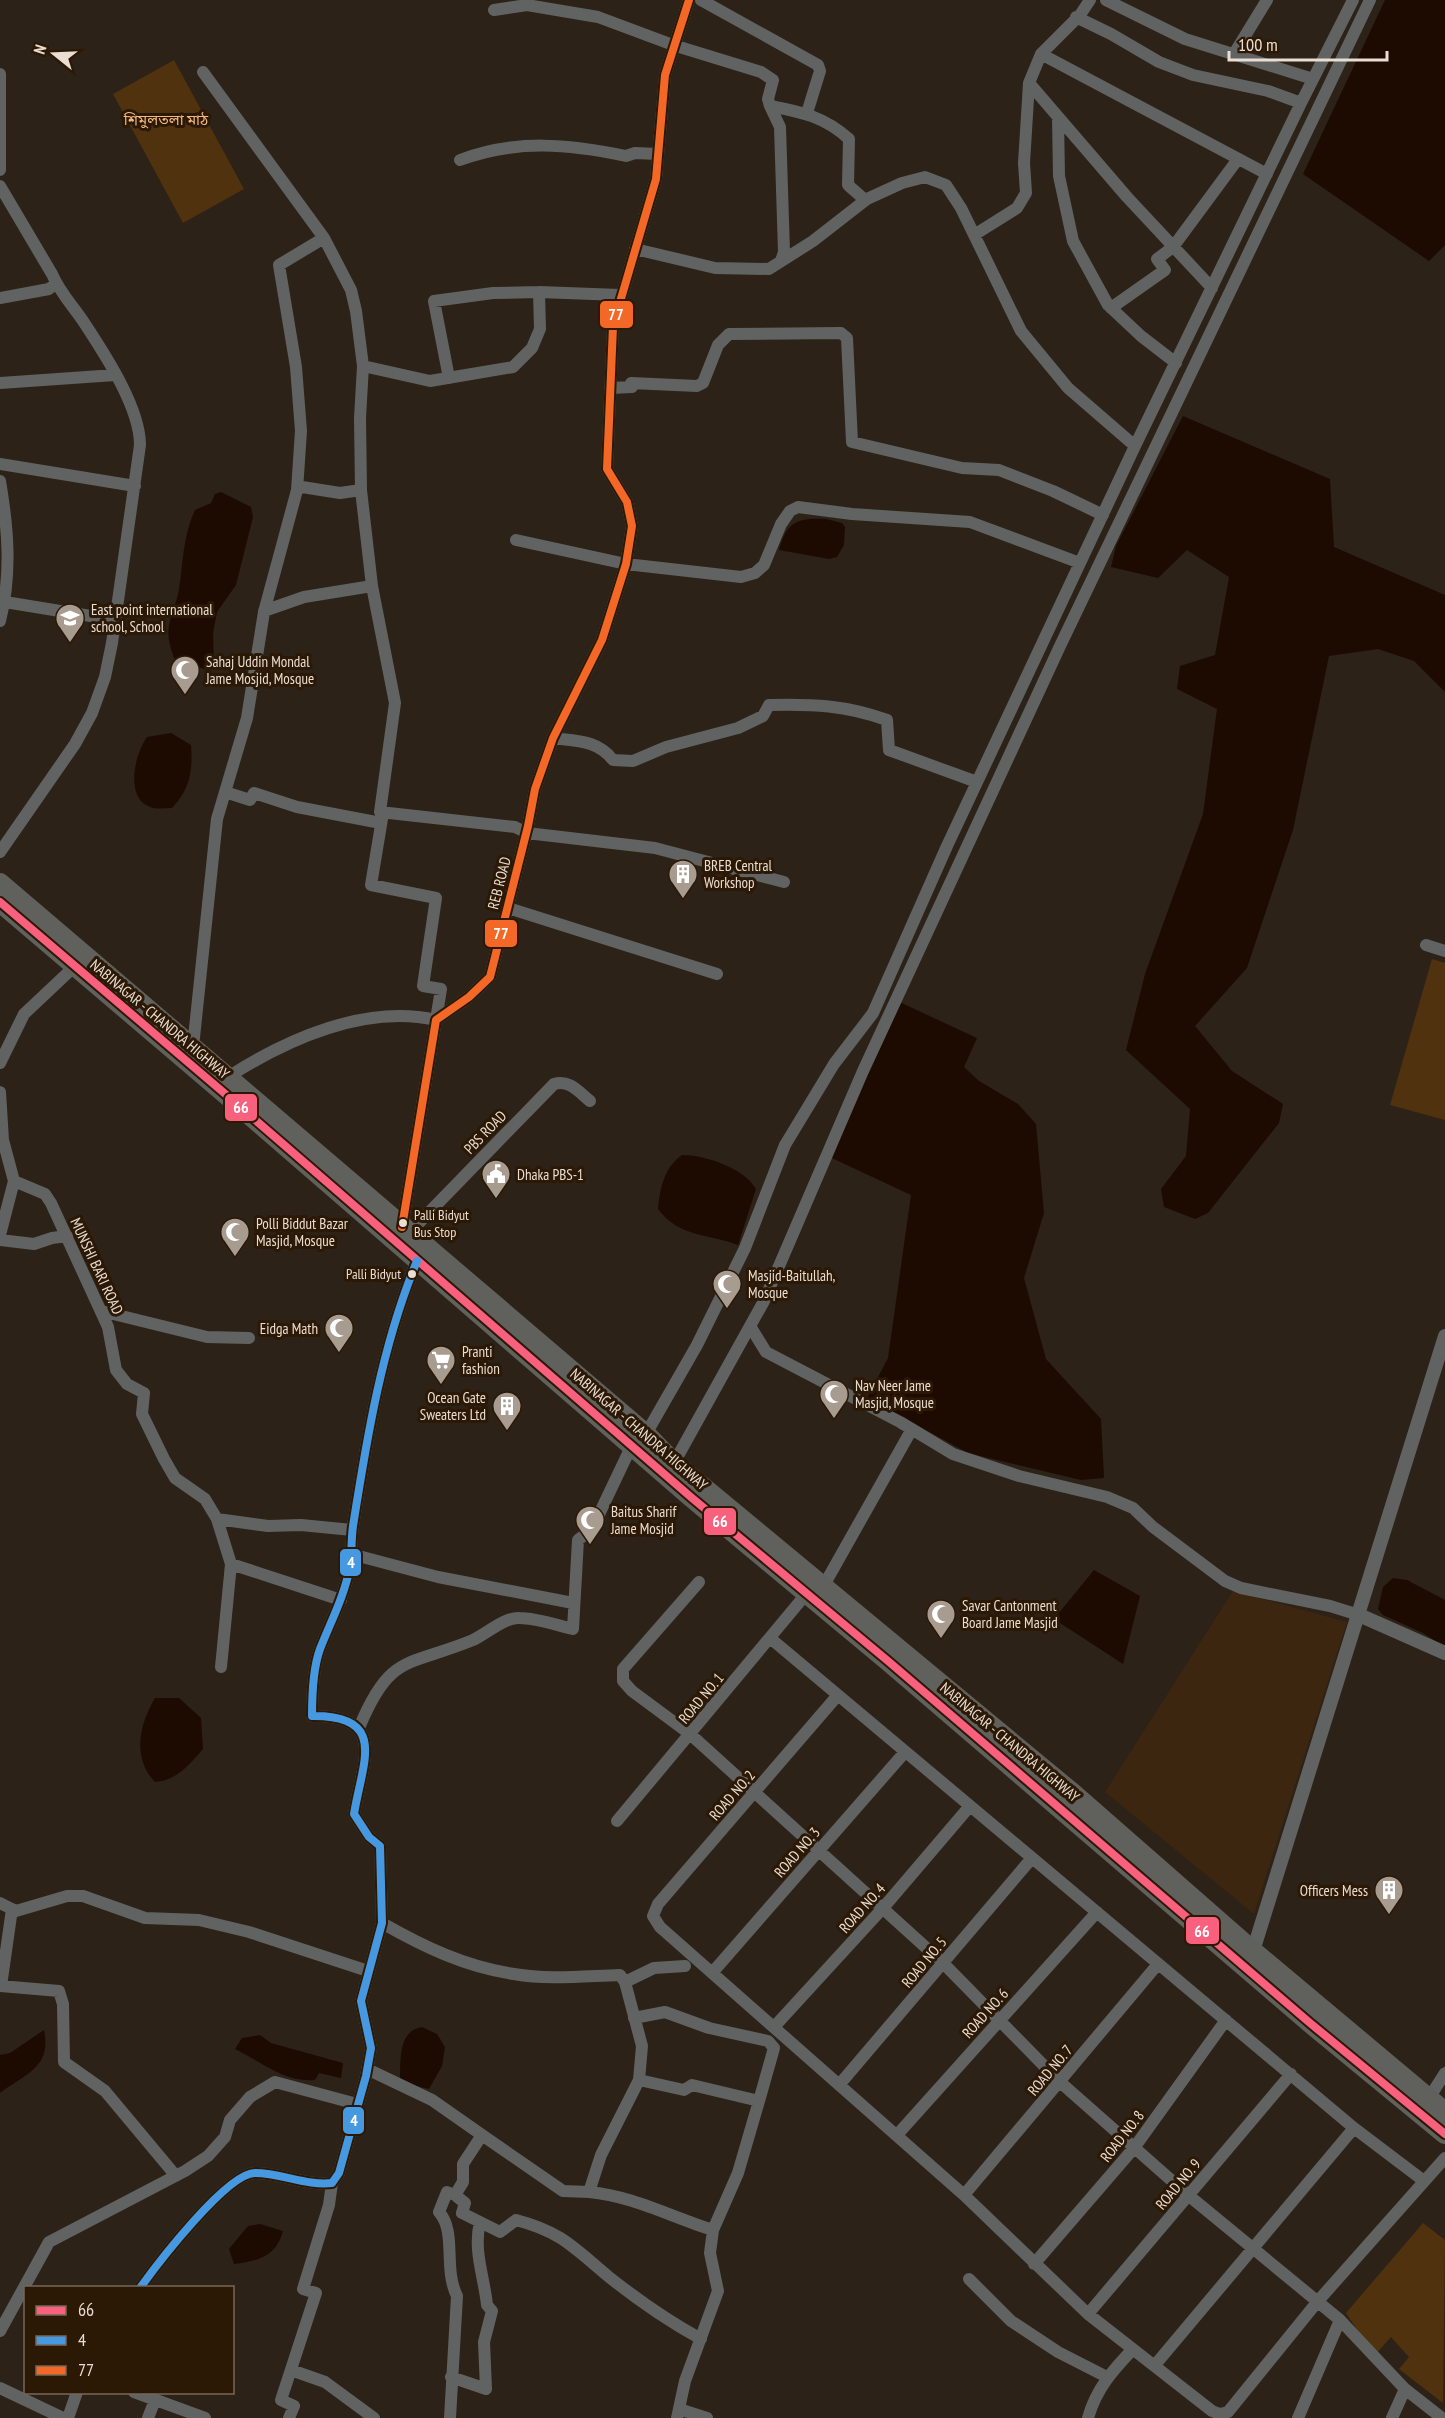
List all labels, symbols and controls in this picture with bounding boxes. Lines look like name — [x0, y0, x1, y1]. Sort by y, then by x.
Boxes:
north arrow — [24, 24, 84, 84]
scale bar — [1229, 24, 1386, 62]
text: 100 m — [1238, 33, 1278, 56]
text: N — [29, 42, 51, 57]
park label: শিমুলতলা মাঠ — [123, 110, 209, 129]
line badge: 77 — [599, 300, 634, 329]
text: 77 — [608, 304, 624, 324]
place label: East point international school, School — [91, 600, 213, 636]
school or university icon: East point international school, School — [54, 602, 86, 644]
place label: Sahaj Uddin Mondal Jame Mosjid, Mosque — [205, 652, 314, 688]
mosque icon: Sahaj Uddin Mondal Jame Mosjid, Mosque — [169, 654, 201, 696]
street label: REB ROAD — [483, 855, 515, 911]
place label: BREB Central Workshop — [704, 856, 772, 892]
building icon: BREB Central Workshop — [667, 858, 699, 900]
line badge: 77 — [484, 919, 518, 948]
text: 77 — [493, 923, 509, 943]
street label: NABINAGAR - CHANDRA HIGHWAY — [86, 955, 234, 1083]
line badge: 66 — [224, 1093, 258, 1122]
text: 66 — [233, 1097, 249, 1117]
street label: PBS ROAD — [460, 1106, 510, 1158]
public building icon: Dhaka PBS-1 — [480, 1158, 512, 1200]
place label: Dhaka PBS-1 — [517, 1165, 584, 1184]
place label: Palli Bidyut Bus Stop — [414, 1206, 469, 1241]
place label: Polli Biddut Bazar Masjid, Mosque — [256, 1214, 349, 1250]
street label: MUNSHI BARI ROAD — [66, 1215, 128, 1317]
mosque icon: Polli Biddut Bazar Masjid, Mosque — [219, 1216, 251, 1258]
marker: Palli Bidyut Bus Stop — [397, 1217, 409, 1229]
place label: Palli Bidyut — [346, 1265, 401, 1283]
place label: Masjid-Baitullah, Mosque — [748, 1266, 836, 1302]
marker: Palli Bidyut — [406, 1268, 418, 1280]
mosque icon: Masjid-Baitullah, Mosque — [711, 1268, 743, 1310]
mosque icon: Eidga Math — [323, 1312, 355, 1354]
place label: Eidga Math — [260, 1319, 318, 1338]
place label: Pranti fashion — [462, 1342, 500, 1378]
supermarket icon: Pranti fashion — [425, 1344, 457, 1386]
street label: NABINAGAR - CHANDRA HIGHWAY — [566, 1364, 712, 1494]
place label: Nav Neer Jame Masjid, Mosque — [855, 1376, 934, 1412]
mosque icon: Nav Neer Jame Masjid, Mosque — [818, 1378, 850, 1420]
place label: Ocean Gate Sweaters Ltd — [420, 1388, 486, 1424]
building icon: Ocean Gate Sweaters Ltd — [491, 1390, 523, 1432]
place label: Baitus Sharif Jame Mosjid — [610, 1502, 678, 1538]
mosque icon: Baitus Sharif Jame Mosjid — [574, 1504, 606, 1546]
line badge: 66 — [703, 1507, 737, 1536]
text: 66 — [712, 1511, 728, 1531]
line badge: 4 — [339, 1548, 362, 1577]
text: 4 — [347, 1552, 355, 1572]
place label: Savar Cantonment Board Jame Masjid — [962, 1596, 1058, 1632]
mosque icon: Savar Cantonment Board Jame Masjid — [925, 1598, 957, 1640]
street label: ROAD NO. 1 — [674, 1669, 728, 1727]
street label: NABINAGAR - CHANDRA HIGHWAY — [936, 1678, 1084, 1806]
street label: ROAD NO. 2 — [705, 1766, 759, 1824]
street label: ROAD NO. 3 — [770, 1823, 824, 1881]
building icon: Officers Mess — [1373, 1874, 1405, 1916]
street label: ROAD NO. 4 — [835, 1879, 889, 1937]
place label: Officers Mess — [1300, 1881, 1368, 1900]
line badge: 66 — [1185, 1916, 1220, 1945]
text: 66 — [1194, 1921, 1210, 1941]
street label: ROAD NO. 5 — [897, 1933, 951, 1991]
street label: ROAD NO. 6 — [958, 1984, 1012, 2042]
street label: ROAD NO. 7 — [1023, 2041, 1077, 2099]
line badge: 4 — [342, 2106, 365, 2135]
street label: ROAD NO. 8 — [1096, 2106, 1148, 2166]
text: 4 — [350, 2110, 358, 2130]
street label: ROAD NO. 9 — [1151, 2155, 1205, 2213]
legend — [24, 2286, 234, 2394]
text: 66 — [78, 2298, 94, 2321]
text: 4 — [78, 2328, 86, 2351]
text: 77 — [78, 2358, 94, 2381]

